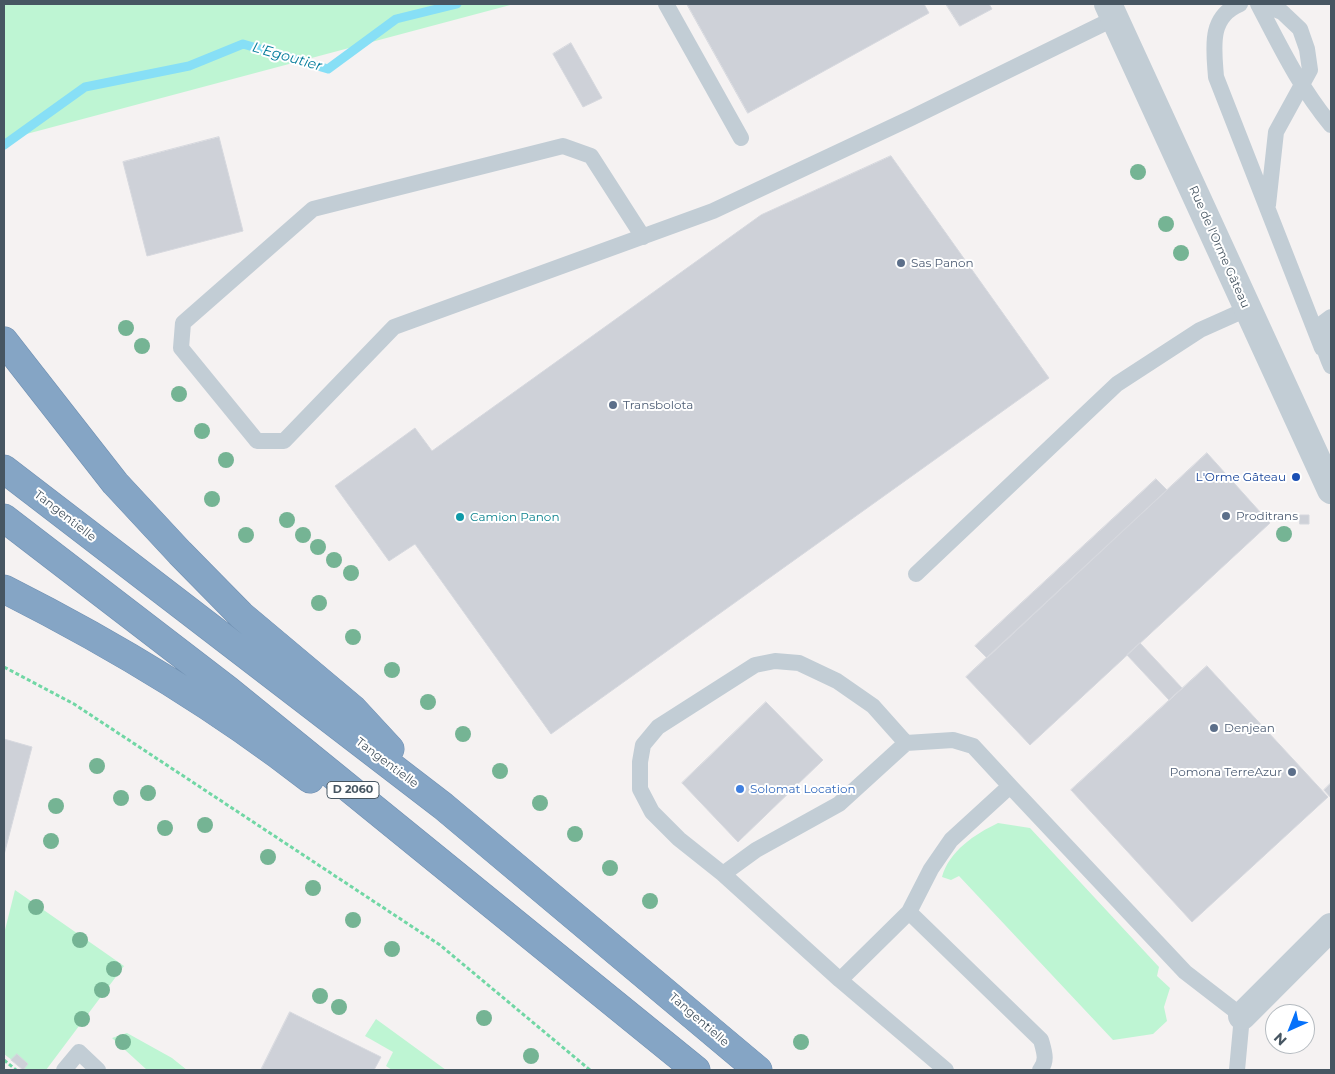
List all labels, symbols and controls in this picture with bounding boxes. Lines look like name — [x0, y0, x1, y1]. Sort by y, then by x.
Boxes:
water label: L'Egoutier — [250, 39, 324, 75]
street label: Rue de l'Orme Gâteau — [1186, 184, 1252, 310]
place label: Sas Panon — [911, 256, 974, 270]
marker: Sas Panon — [895, 257, 907, 269]
place label: Transbolota — [623, 398, 693, 412]
marker: Transbolota — [607, 399, 619, 411]
place label: L'Orme Gâteau — [1196, 470, 1286, 484]
marker: L'Orme Gâteau — [1290, 471, 1302, 483]
street label: Tangentielle — [31, 487, 99, 545]
place label: Proditrans — [1236, 509, 1298, 523]
place label: Camion Panon — [470, 510, 559, 524]
marker: Proditrans — [1220, 510, 1232, 522]
marker: Camion Panon — [454, 511, 466, 523]
place label: Denjean — [1224, 721, 1275, 735]
marker: Denjean — [1208, 722, 1220, 734]
street label: Tangentielle — [353, 735, 421, 791]
place label: Pomona TerreAzur — [1170, 765, 1282, 779]
marker: Pomona TerreAzur — [1286, 766, 1298, 778]
road number: D 2060 — [327, 782, 379, 798]
place label: Solomat Location — [750, 782, 856, 796]
marker: Solomat Location — [734, 783, 746, 795]
street label: Tangentielle — [666, 990, 732, 1050]
north arrow — [1265, 1004, 1315, 1054]
text: N — [1270, 1029, 1291, 1049]

